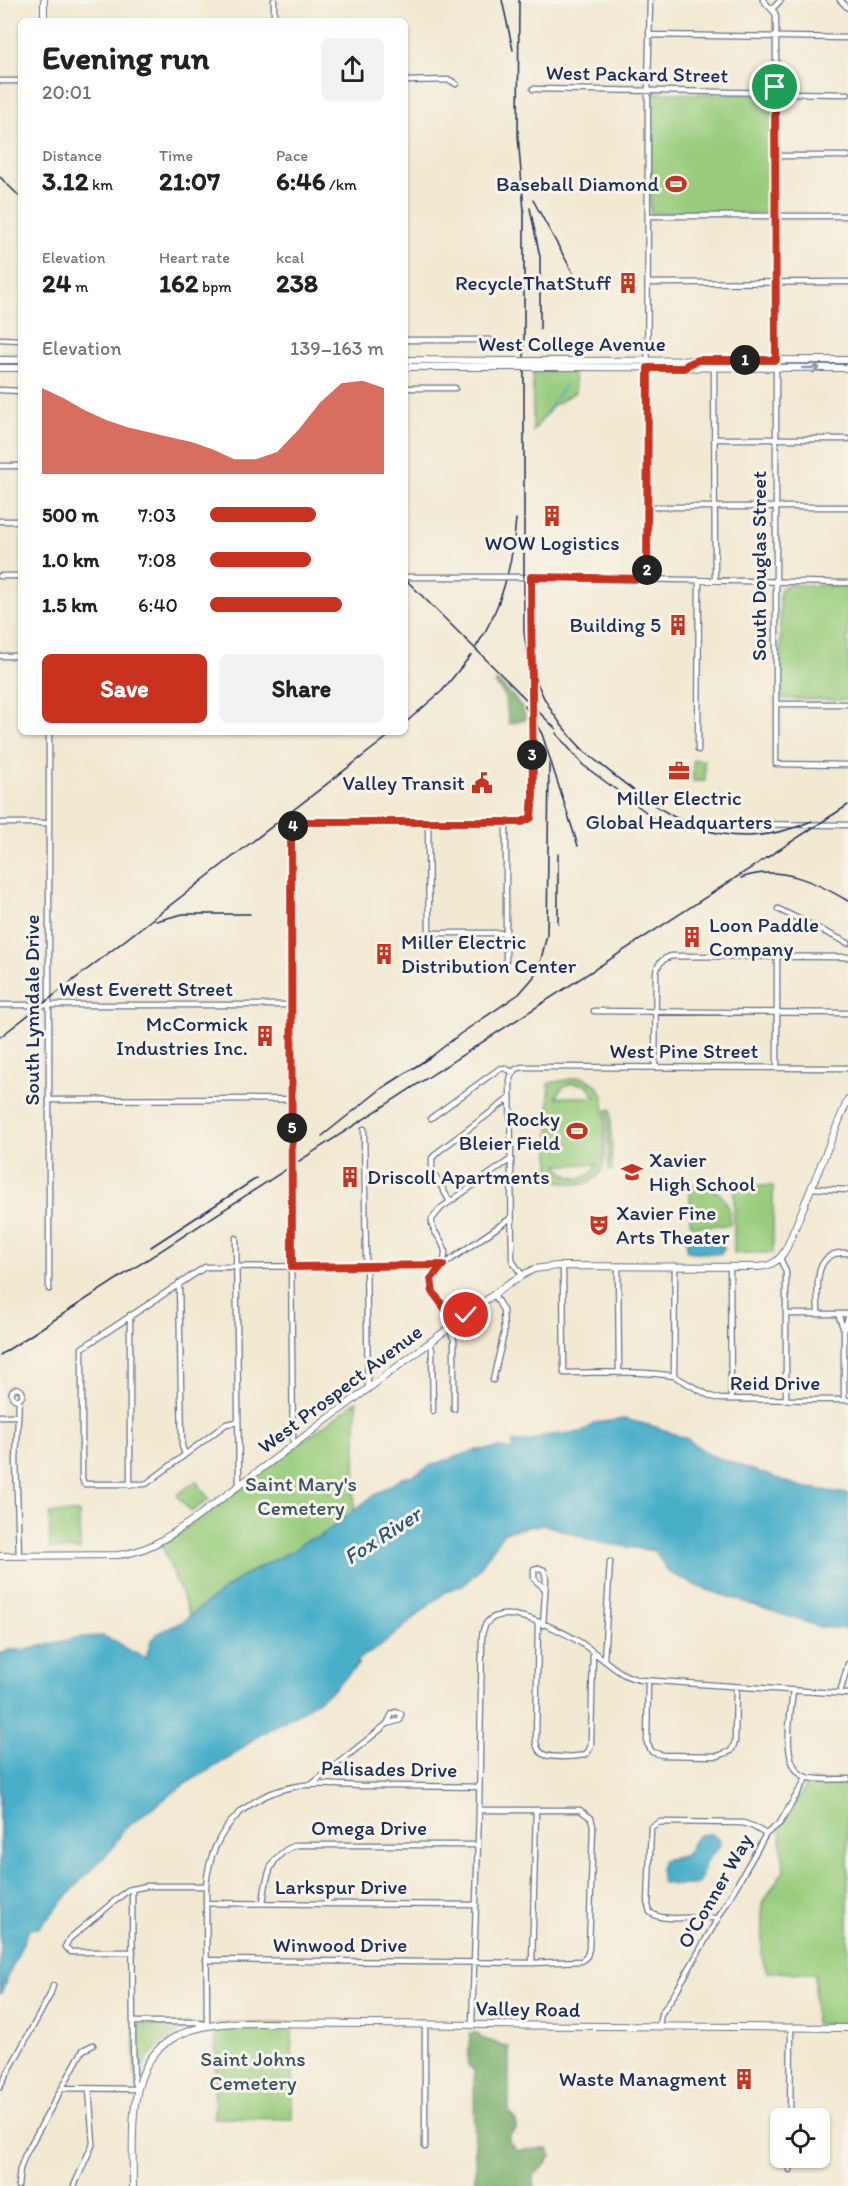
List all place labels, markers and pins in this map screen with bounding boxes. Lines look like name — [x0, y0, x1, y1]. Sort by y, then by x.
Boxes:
pin — [749, 61, 800, 112]
place label: Baseball Diamond — [496, 171, 659, 196]
sports icon: Baseball Diamond — [664, 172, 688, 196]
place label: RecycleThatStuff — [455, 270, 612, 295]
building icon: RecycleThatStuff — [616, 271, 640, 295]
pin: 1 — [730, 345, 760, 375]
building icon: WOW Logistics — [540, 504, 564, 528]
place label: WOW Logistics — [484, 530, 620, 555]
pin: 2 — [632, 555, 662, 585]
place label: Building 5 — [570, 612, 661, 637]
building icon: Building 5 — [666, 613, 690, 637]
pin: 3 — [517, 740, 547, 770]
office icon: Miller Electric Global Headquarters — [667, 759, 691, 783]
place label: Valley Transit — [343, 770, 465, 795]
public building icon: Valley Transit — [470, 771, 494, 795]
place label: Miller Electric Global Headquarters — [585, 785, 773, 834]
pin: 4 — [278, 811, 308, 841]
place label: Loon Paddle Company — [709, 912, 819, 961]
building icon: Loon Paddle Company — [680, 925, 704, 949]
place label: Miller Electric Distribution Center — [401, 929, 577, 978]
building icon: Miller Electric Distribution Center — [372, 942, 396, 966]
place label: McCormick Industries Inc. — [116, 1011, 248, 1060]
building icon: McCormick Industries Inc. — [253, 1024, 277, 1048]
place label: Rocky Bleier Field — [459, 1106, 560, 1155]
pin: 5 — [277, 1113, 307, 1143]
sports icon: Rocky Bleier Field — [565, 1119, 589, 1143]
place label: Xavier High School — [649, 1147, 756, 1196]
school or university icon: Xavier High School — [620, 1160, 644, 1184]
place label: Driscoll Apartments — [367, 1164, 550, 1189]
building icon: Driscoll Apartments — [338, 1165, 362, 1189]
place label: Xavier Fine Arts Theater — [616, 1200, 730, 1249]
theatre icon: Xavier Fine Arts Theater — [587, 1213, 611, 1237]
pin — [440, 1289, 491, 1340]
place label: Waste Managment — [559, 2066, 727, 2091]
building icon: Waste Managment — [732, 2067, 756, 2091]

